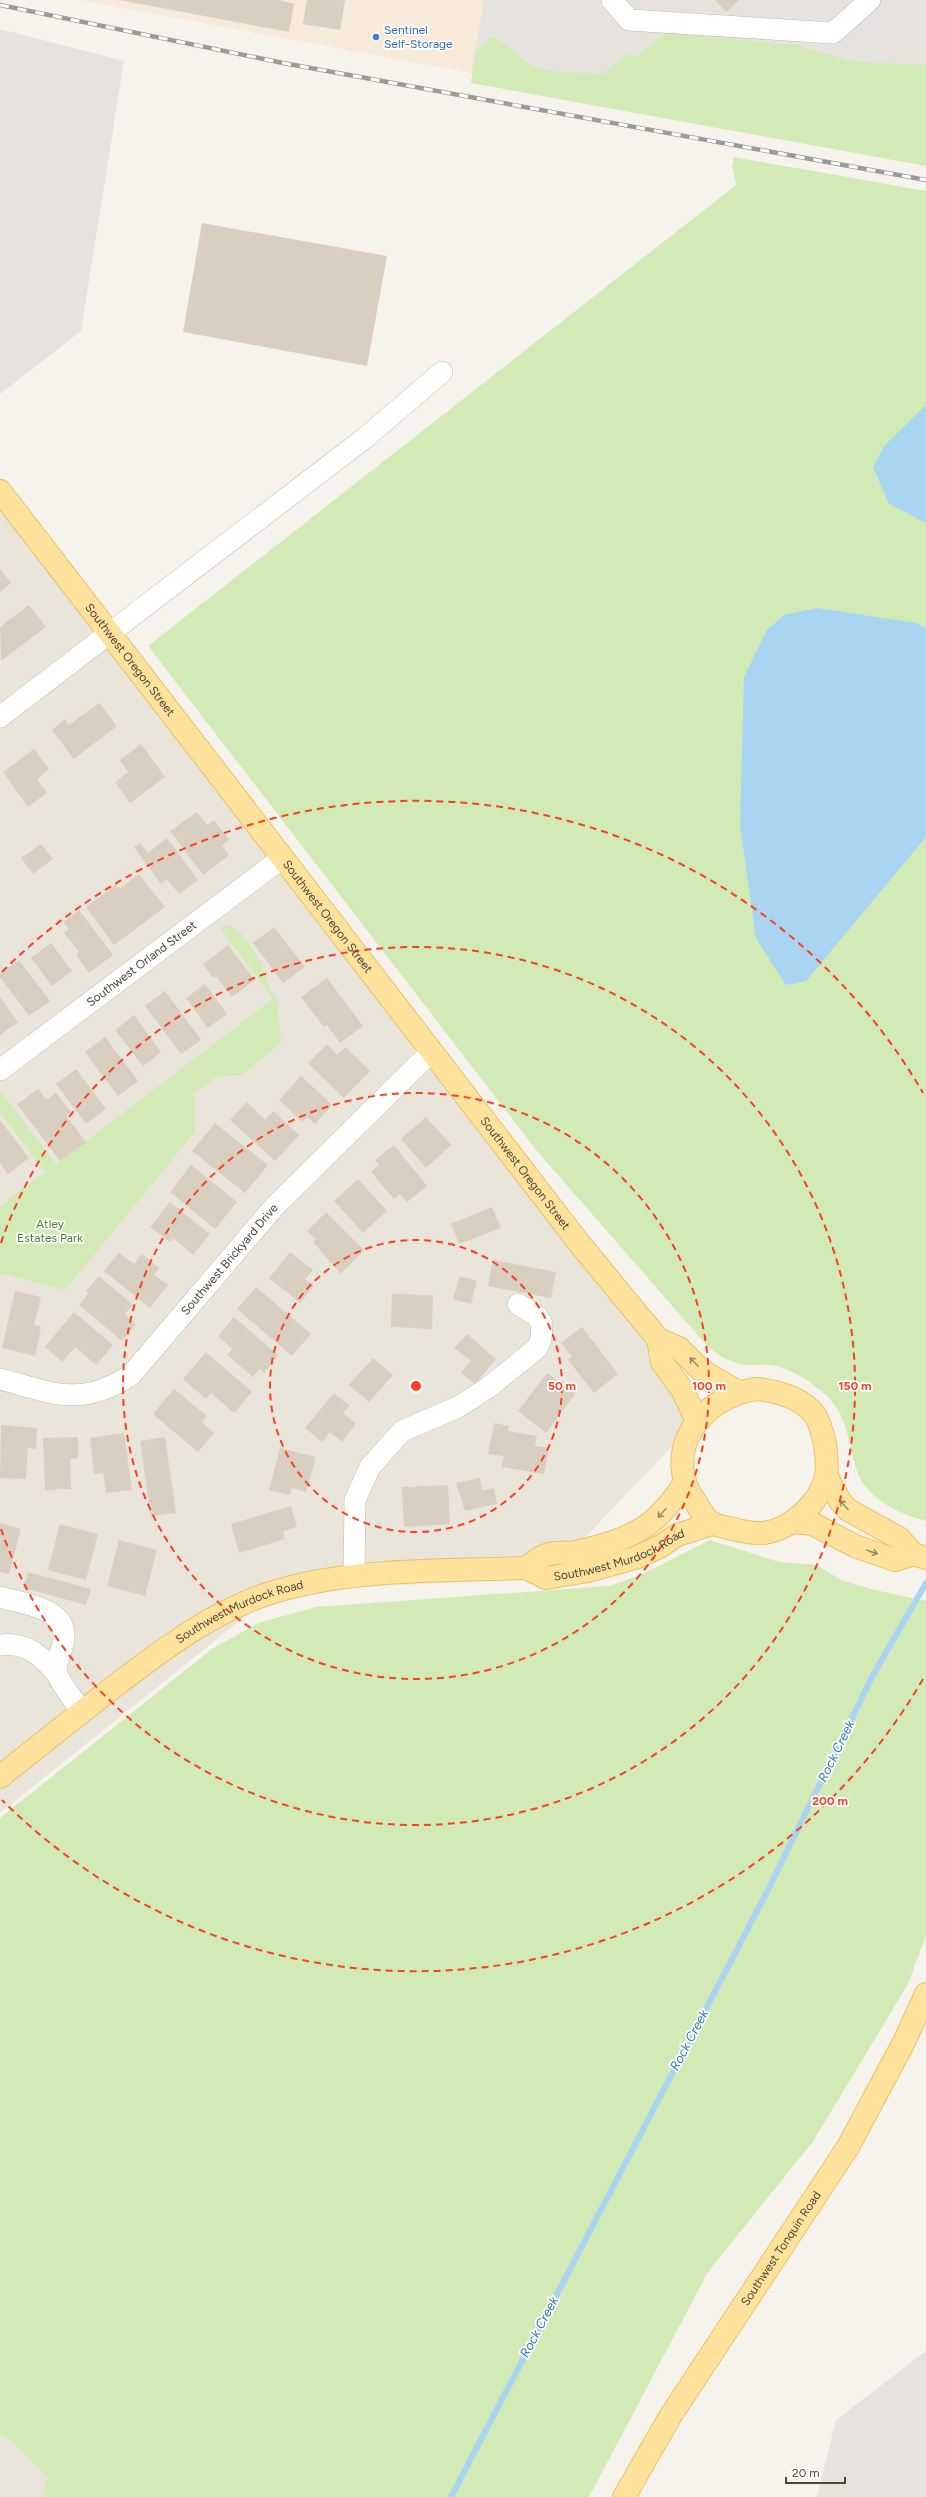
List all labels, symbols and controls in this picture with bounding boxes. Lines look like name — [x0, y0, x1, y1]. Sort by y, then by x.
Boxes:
place label: Sentinel Self-Storage — [384, 23, 453, 51]
marker: Sentinel Self-Storage — [371, 32, 381, 42]
street label: Southwest Oregon Street — [82, 601, 178, 719]
street label: Southwest Oregon Street — [280, 857, 376, 976]
street label: Southwest Orland Street — [84, 918, 199, 1009]
street label: Southwest Oregon Street — [477, 1114, 573, 1233]
street label: Southwest Brickyard Drive — [178, 1200, 281, 1318]
park label: Atley Estates Park — [17, 1217, 83, 1245]
one-way arrow — [689, 1357, 699, 1367]
centre of rings — [409, 1379, 423, 1393]
text: 50 m — [548, 1379, 576, 1393]
text: 100 m — [692, 1379, 726, 1393]
text: 150 m — [838, 1379, 872, 1393]
one-way arrow — [840, 1500, 849, 1510]
one-way arrow — [657, 1508, 666, 1518]
street label: Southwest Murdock Road — [553, 1526, 686, 1584]
one-way arrow — [865, 1548, 877, 1556]
street label: Southwest Murdock Road — [173, 1577, 305, 1646]
water label: Rock Creek — [815, 1717, 858, 1784]
text: 200 m — [812, 1794, 848, 1808]
water label: Rock Creek — [667, 2006, 712, 2073]
street label: Southwest Tonquin Road — [738, 2189, 824, 2309]
water label: Rock Creek — [517, 2293, 562, 2360]
scale bar — [786, 2459, 845, 2485]
text: 20 m — [792, 2466, 820, 2480]

